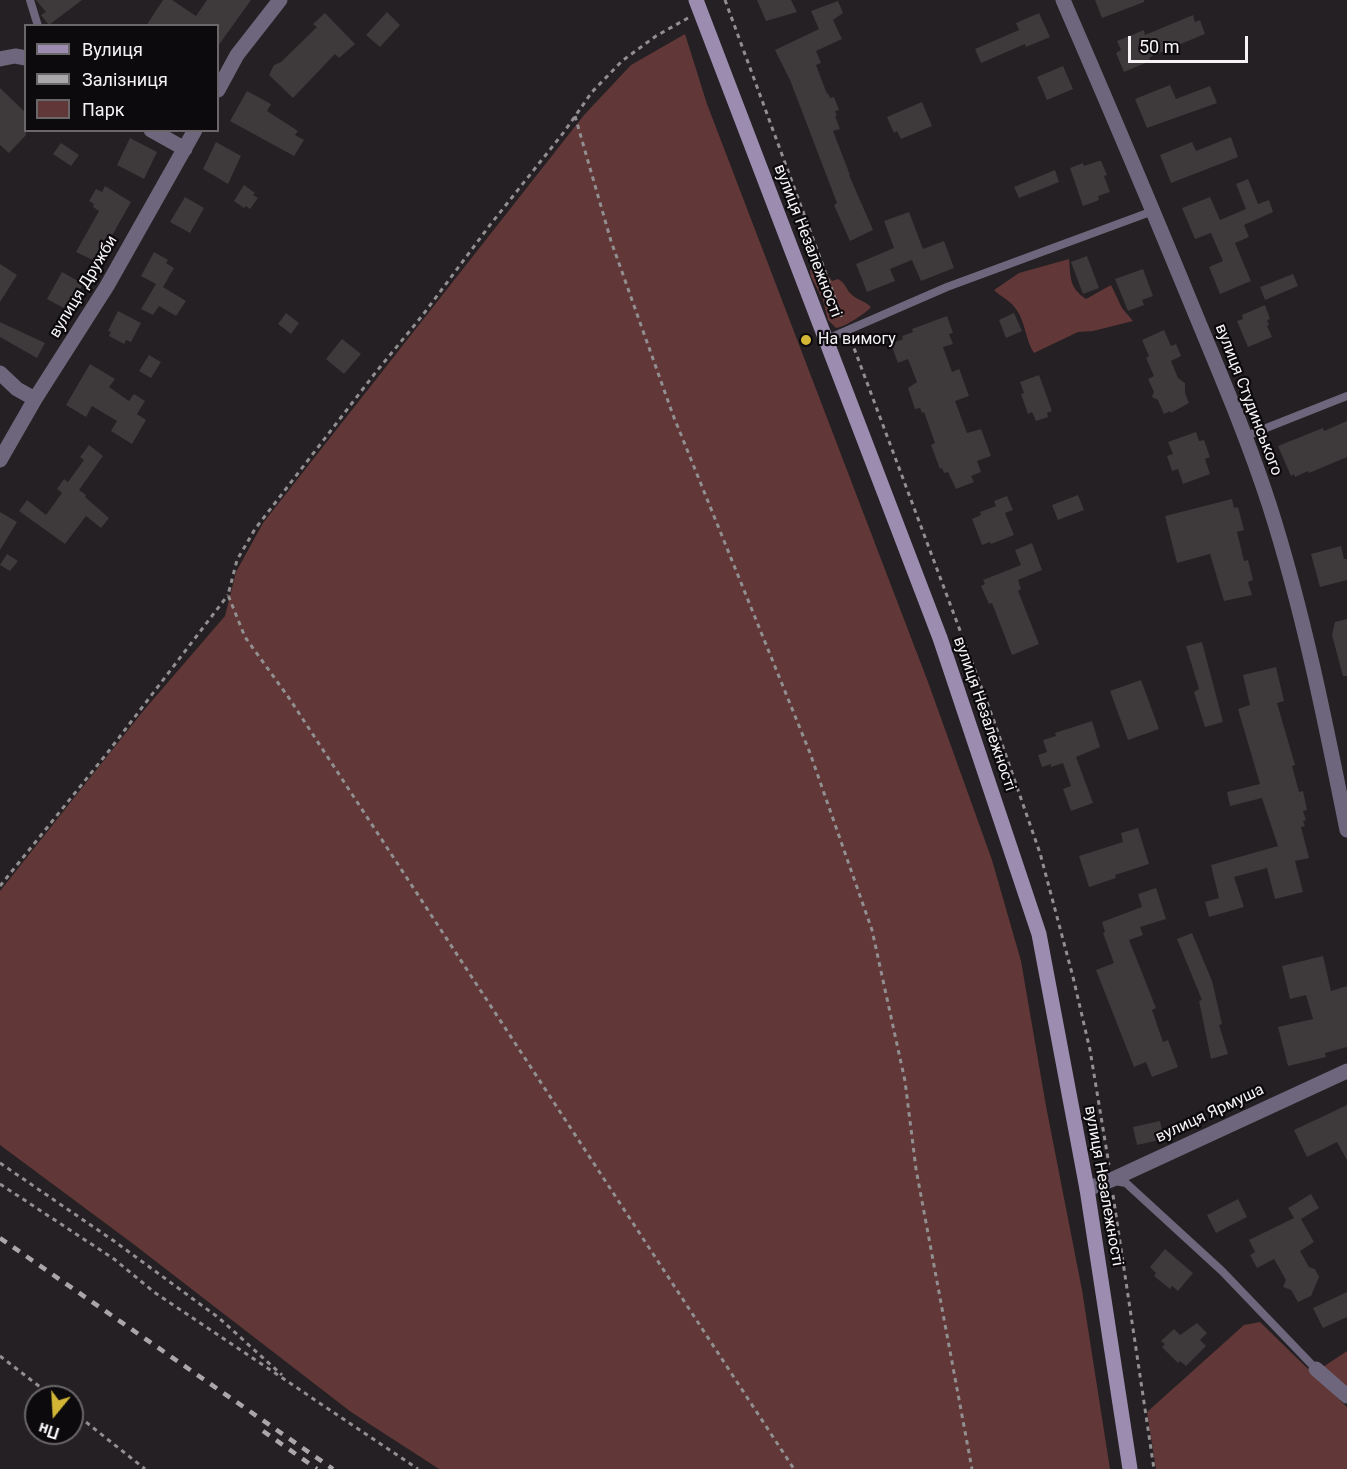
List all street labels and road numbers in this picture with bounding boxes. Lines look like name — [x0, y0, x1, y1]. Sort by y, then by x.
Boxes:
street label: вулиця Незалежності — [769, 162, 845, 320]
street label: вулиця Дружби — [46, 232, 122, 342]
street label: вулиця Студинського — [1210, 321, 1286, 479]
street label: вулиця Незалежності — [949, 634, 1019, 794]
street label: вулиця Ярмуша — [1153, 1080, 1267, 1148]
street label: вулиця Незалежності — [1079, 1104, 1127, 1268]

